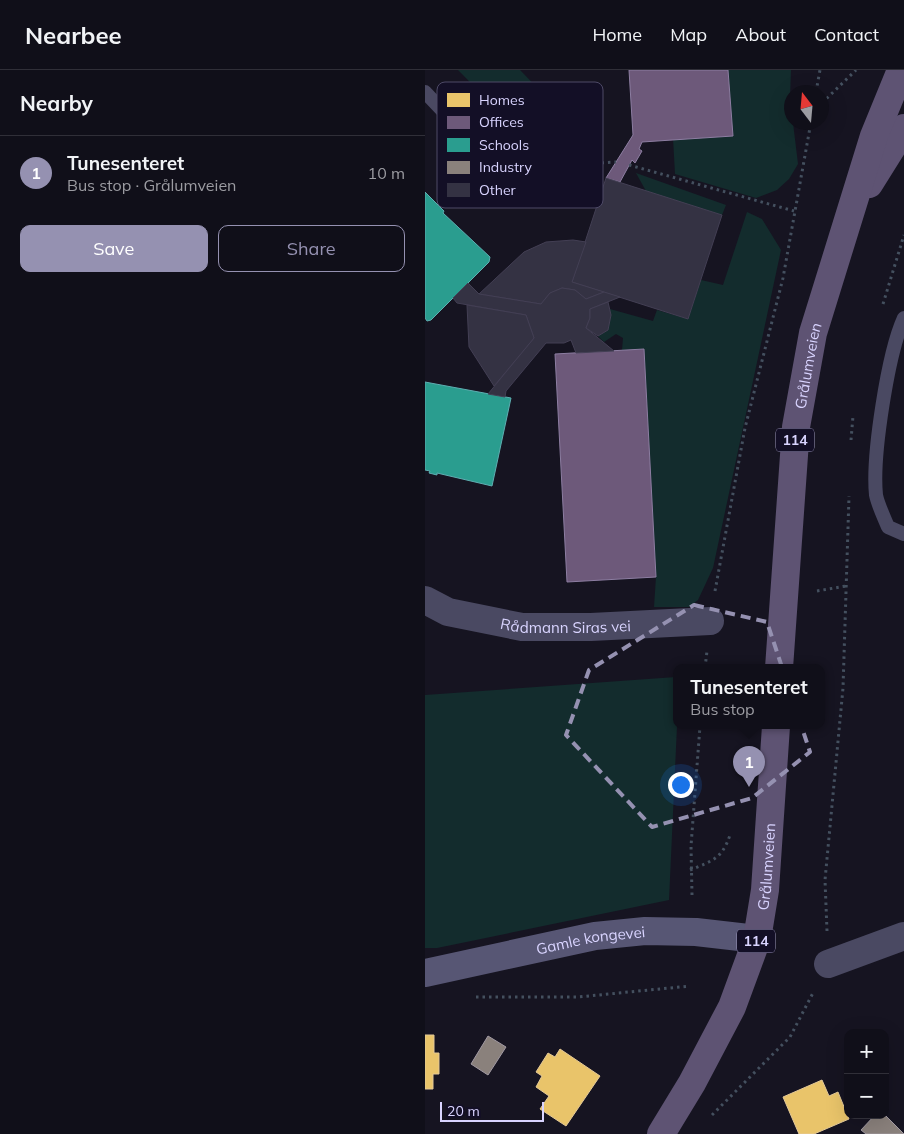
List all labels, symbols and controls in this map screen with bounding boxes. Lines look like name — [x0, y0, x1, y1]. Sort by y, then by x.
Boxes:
text: Nearbee — [25, 20, 122, 50]
text: Home — [592, 23, 642, 46]
text: Map — [670, 23, 707, 46]
text: About — [735, 23, 786, 46]
text: Contact — [814, 23, 879, 46]
legend — [437, 82, 603, 208]
north arrow — [784, 85, 829, 130]
text: Nearby — [20, 90, 93, 116]
text: Homes — [479, 91, 525, 109]
text: Offices — [479, 113, 524, 131]
text: Schools — [479, 136, 529, 154]
text: Tunesenteret — [67, 151, 184, 175]
text: Industry — [479, 158, 533, 176]
text: 1 — [31, 163, 41, 183]
text: 10 m — [368, 163, 405, 183]
text: Bus stop · Grålumveien — [67, 175, 236, 195]
text: Other — [479, 181, 517, 199]
button: Save — [20, 225, 208, 272]
button: Share — [218, 225, 405, 272]
street label: Grålumveien — [790, 320, 825, 410]
road number: 114 — [776, 428, 814, 452]
street label: Rådmann Siras vei — [499, 613, 631, 637]
popup — [673, 664, 825, 729]
text: Tunesenteret — [690, 675, 808, 699]
text: Bus stop — [690, 699, 755, 719]
pin: 1 — [733, 746, 765, 787]
your location — [668, 772, 694, 798]
street label: Grålumveien — [752, 822, 779, 912]
street label: Gamle kongevei — [534, 922, 646, 958]
road number: 114 — [737, 929, 775, 952]
map controls — [844, 1029, 889, 1119]
button: + — [844, 1029, 889, 1074]
button: − — [844, 1074, 889, 1119]
scale bar — [440, 1099, 544, 1122]
text: 20 m — [447, 1102, 480, 1120]

